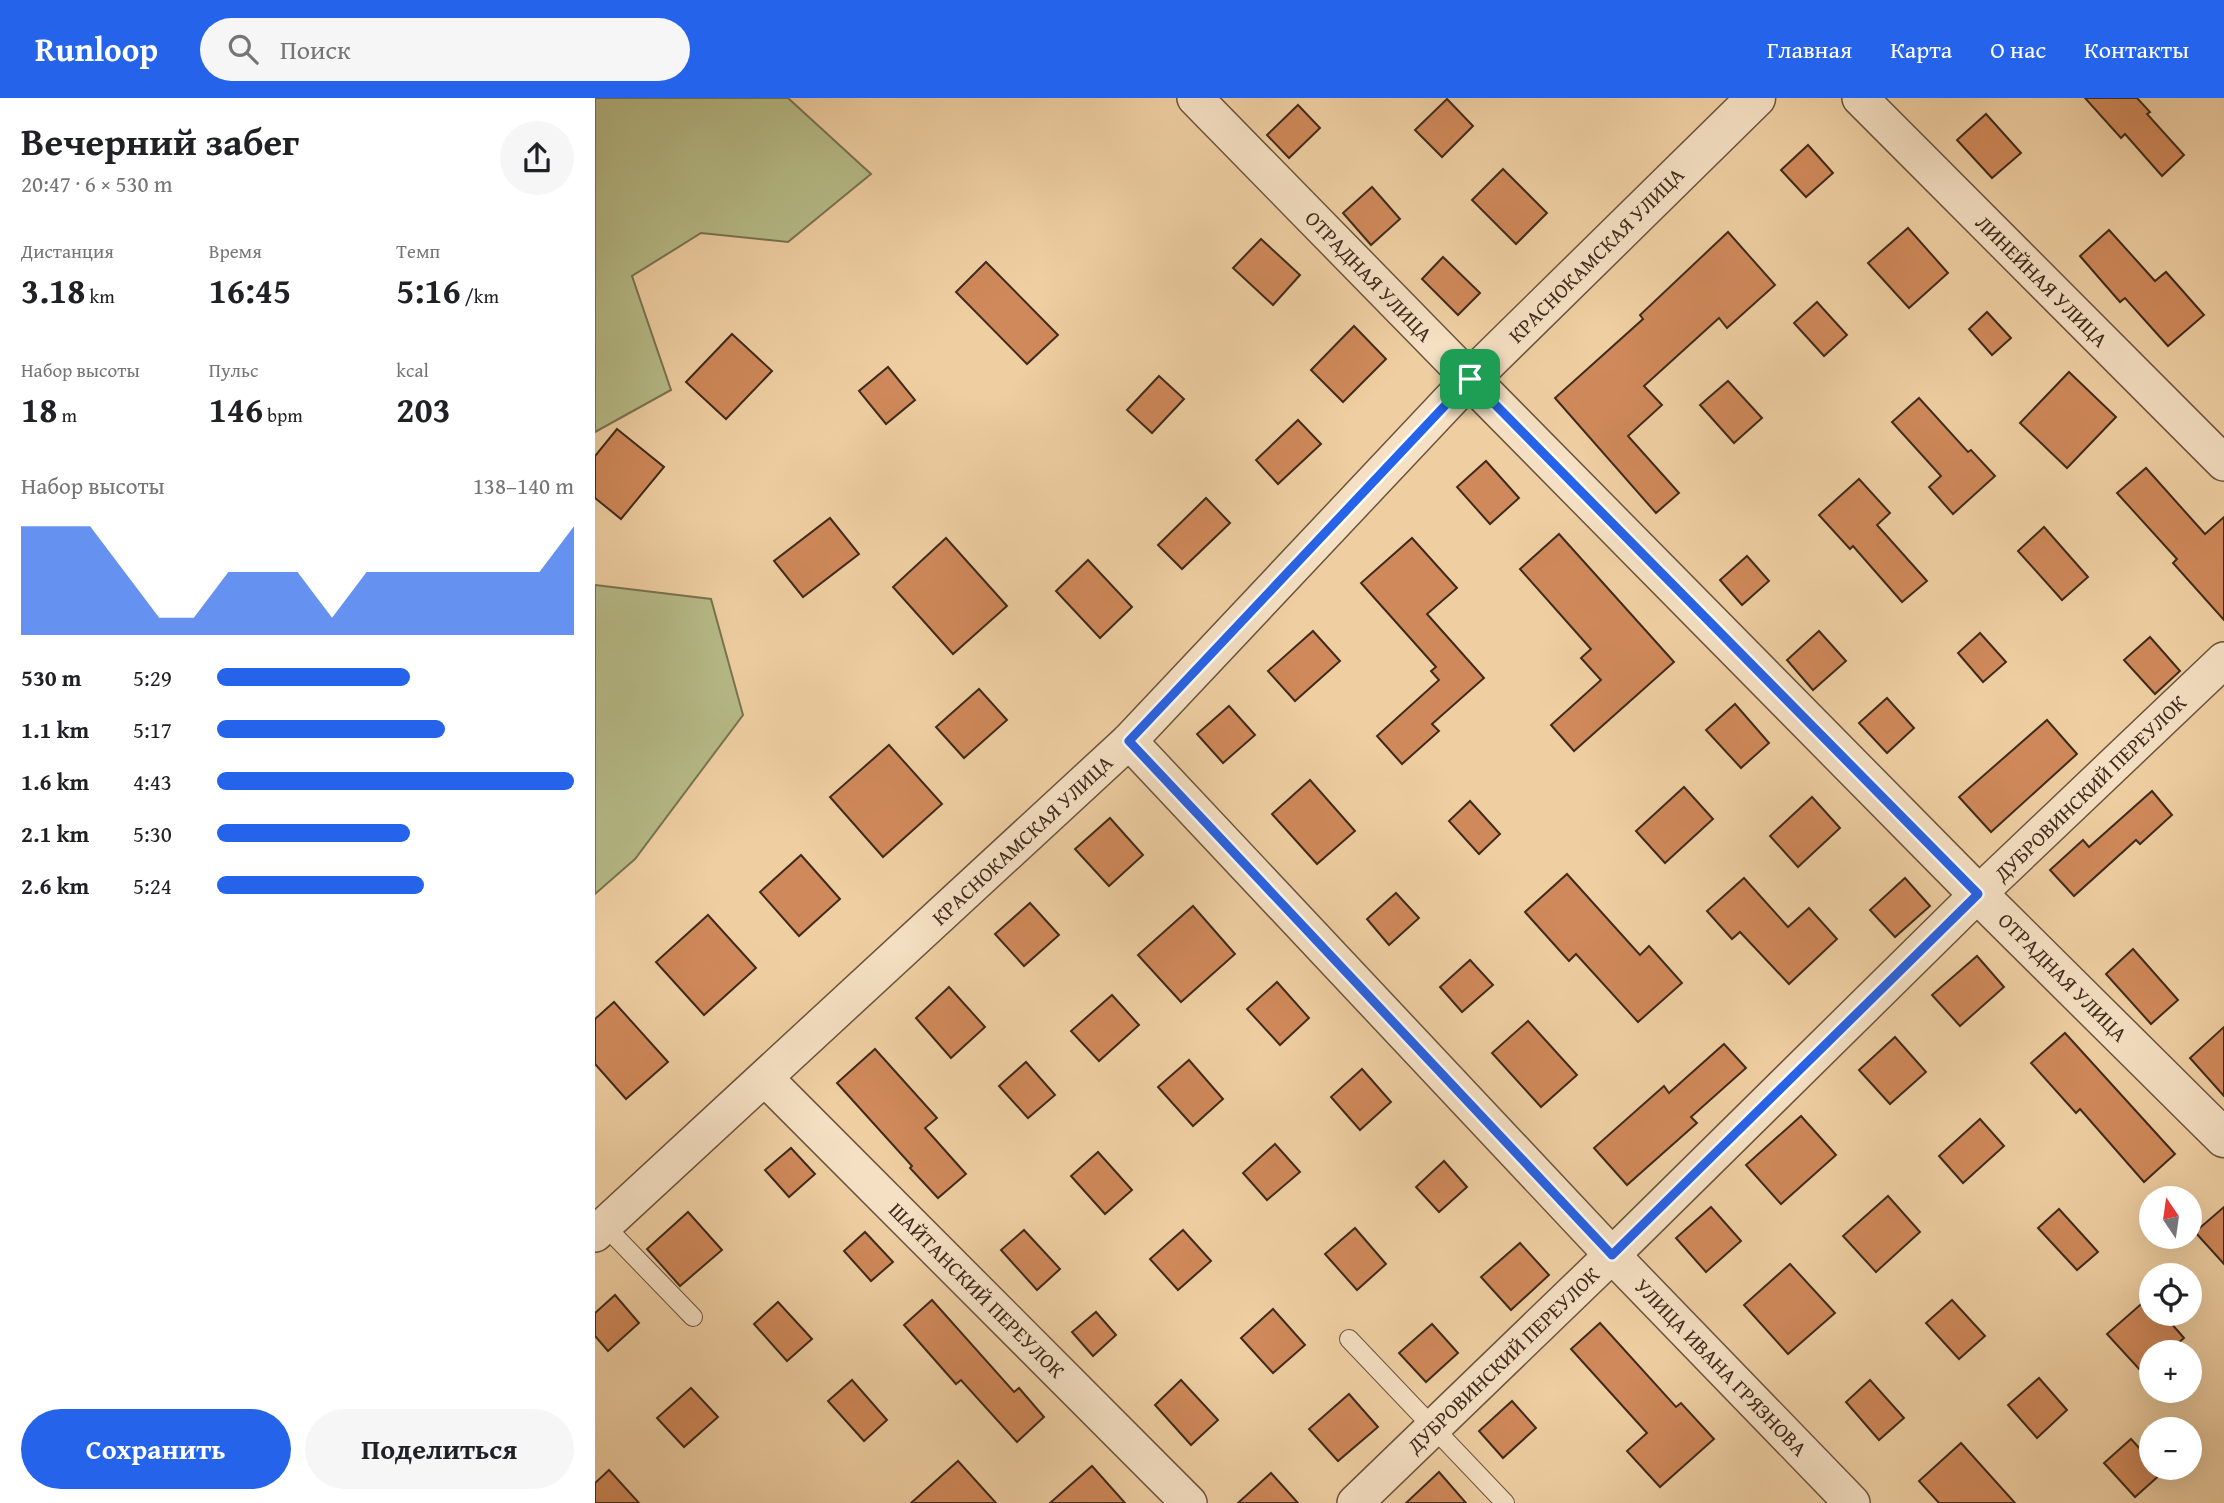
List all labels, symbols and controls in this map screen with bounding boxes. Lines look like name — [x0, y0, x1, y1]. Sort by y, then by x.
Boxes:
search box — [200, 18, 690, 81]
text: Runloop — [35, 25, 158, 73]
icon: search — [224, 30, 262, 68]
text: Поиск — [280, 30, 351, 69]
text: Главная — [1767, 32, 1852, 67]
text: Карта — [1890, 32, 1952, 67]
text: О нас — [1990, 32, 2046, 67]
text: Контакты — [2084, 32, 2189, 67]
text: Вечерний забег — [21, 113, 299, 169]
button: share — [500, 121, 574, 195]
street label: КРАСНОКАМСКАЯ УЛИЦА — [1501, 160, 1691, 350]
text: 20:47 · 6 × 530 m — [21, 167, 173, 200]
street label: ОТРАДНАЯ УЛИЦА — [1298, 203, 1440, 349]
street label: ЛИНЕЙНАЯ УЛИЦА — [1969, 208, 2116, 355]
text: Дистанция — [21, 237, 114, 265]
text: Время — [209, 237, 262, 265]
text: Темп — [396, 237, 440, 265]
text: 3.18 — [21, 265, 85, 316]
text: 16:45 — [209, 265, 291, 316]
text: 5:16 — [396, 265, 461, 316]
text: km — [85, 282, 115, 310]
text: /km — [461, 282, 499, 310]
pin — [1440, 349, 1500, 409]
text: Набор высоты — [21, 356, 140, 384]
text: Пульс — [209, 356, 258, 384]
text: kcal — [396, 356, 429, 384]
icon: arrive — [1451, 360, 1489, 398]
text: 18 — [21, 384, 57, 435]
text: 146 — [209, 384, 263, 435]
text: 203 — [396, 384, 451, 435]
text: m — [57, 401, 77, 429]
text: bpm — [263, 401, 303, 429]
text: Набор высоты — [21, 469, 165, 502]
text: 138–140 m — [473, 469, 574, 502]
text: 530 m — [21, 661, 82, 694]
text: 5:29 — [133, 661, 172, 694]
street label: ДУБРОВИНСКИЙ ПЕРЕУЛОК — [1986, 687, 2193, 889]
text: 1.1 km — [21, 713, 89, 746]
text: 5:17 — [133, 713, 172, 746]
street label: КРАСНОКАМСКАЯ УЛИЦА — [925, 747, 1120, 932]
text: 1.6 km — [21, 765, 89, 798]
text: 4:43 — [133, 765, 172, 798]
text: 2.1 km — [21, 817, 89, 850]
text: 5:30 — [133, 817, 172, 850]
text: 2.6 km — [21, 869, 89, 902]
text: 5:24 — [133, 869, 172, 902]
street label: ОТРАДНАЯ УЛИЦА — [1991, 905, 2135, 1049]
north arrow — [2139, 1186, 2201, 1250]
map controls — [2139, 1186, 2202, 1480]
street label: ШАЙТАНСКИЙ ПЕРЕУЛОК — [882, 1195, 1072, 1385]
street label: ДУБРОВИНСКИЙ ПЕРЕУЛОК — [1399, 1259, 1606, 1461]
button: locate — [2139, 1263, 2202, 1326]
street label: УЛИЦА ИВАНА ГРЯЗНОВА — [1627, 1271, 1815, 1463]
button: + — [2139, 1340, 2202, 1403]
button: Сохранить — [21, 1409, 291, 1489]
button: Поделиться — [305, 1409, 574, 1489]
button: − — [2139, 1417, 2202, 1480]

